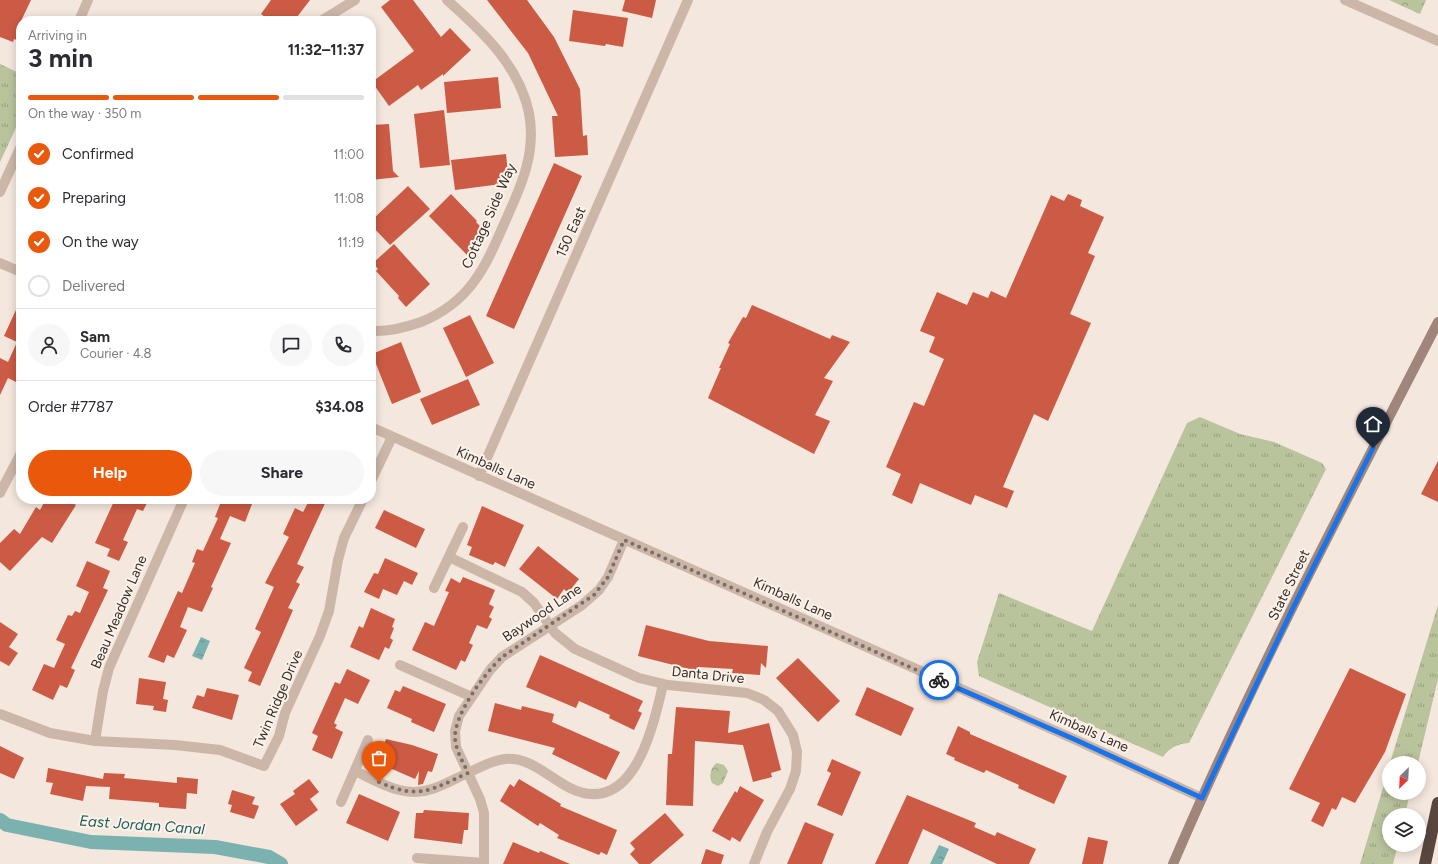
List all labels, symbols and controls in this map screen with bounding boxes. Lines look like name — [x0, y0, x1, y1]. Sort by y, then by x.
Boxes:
text: Arriving in — [28, 28, 87, 43]
text: 11:32–11:37 — [288, 41, 364, 59]
text: 3 min — [28, 42, 93, 74]
text: On the way · 350 m — [28, 106, 141, 121]
icon: check — [28, 143, 50, 165]
text: Confirmed — [62, 145, 134, 163]
text: 11:00 — [333, 147, 364, 162]
street label: Cottage Side Way — [458, 160, 520, 271]
icon: check — [28, 187, 50, 209]
text: Preparing — [62, 189, 126, 207]
text: 11:08 — [334, 191, 364, 206]
street label: 150 East — [552, 204, 590, 260]
icon: check — [28, 231, 50, 253]
text: On the way — [62, 233, 139, 251]
text: 11:19 — [337, 235, 364, 250]
text: Delivered — [62, 277, 125, 295]
button: person — [28, 324, 70, 366]
button: chat — [270, 324, 312, 366]
button: phone — [322, 324, 364, 366]
text: Sam — [80, 328, 110, 346]
text: Courier · 4.8 — [80, 346, 152, 361]
text: Order #7787 — [28, 398, 113, 416]
text: $34.08 — [315, 398, 364, 416]
pin — [1356, 407, 1390, 448]
icon: home — [1362, 413, 1384, 435]
street label: Kimballs Lane — [454, 443, 539, 493]
button: Help — [28, 450, 192, 496]
button: Share — [200, 450, 364, 496]
street label: State Street — [1265, 547, 1313, 623]
street label: Beau Meadow Lane — [87, 552, 151, 671]
street label: Kimballs Lane — [751, 574, 836, 624]
street label: Baywood Lane — [499, 580, 585, 646]
street label: Twin Ridge Drive — [250, 647, 306, 751]
courier — [919, 660, 959, 700]
street label: Danta Drive — [671, 663, 745, 687]
icon: bike — [928, 669, 950, 691]
street label: Kimballs Lane — [1047, 706, 1132, 756]
pin — [362, 741, 396, 782]
icon: bag — [368, 747, 390, 769]
north arrow — [1382, 756, 1426, 800]
map controls — [1382, 756, 1426, 852]
button: layers — [1382, 808, 1426, 852]
water label: East Jordan Canal — [79, 812, 206, 838]

